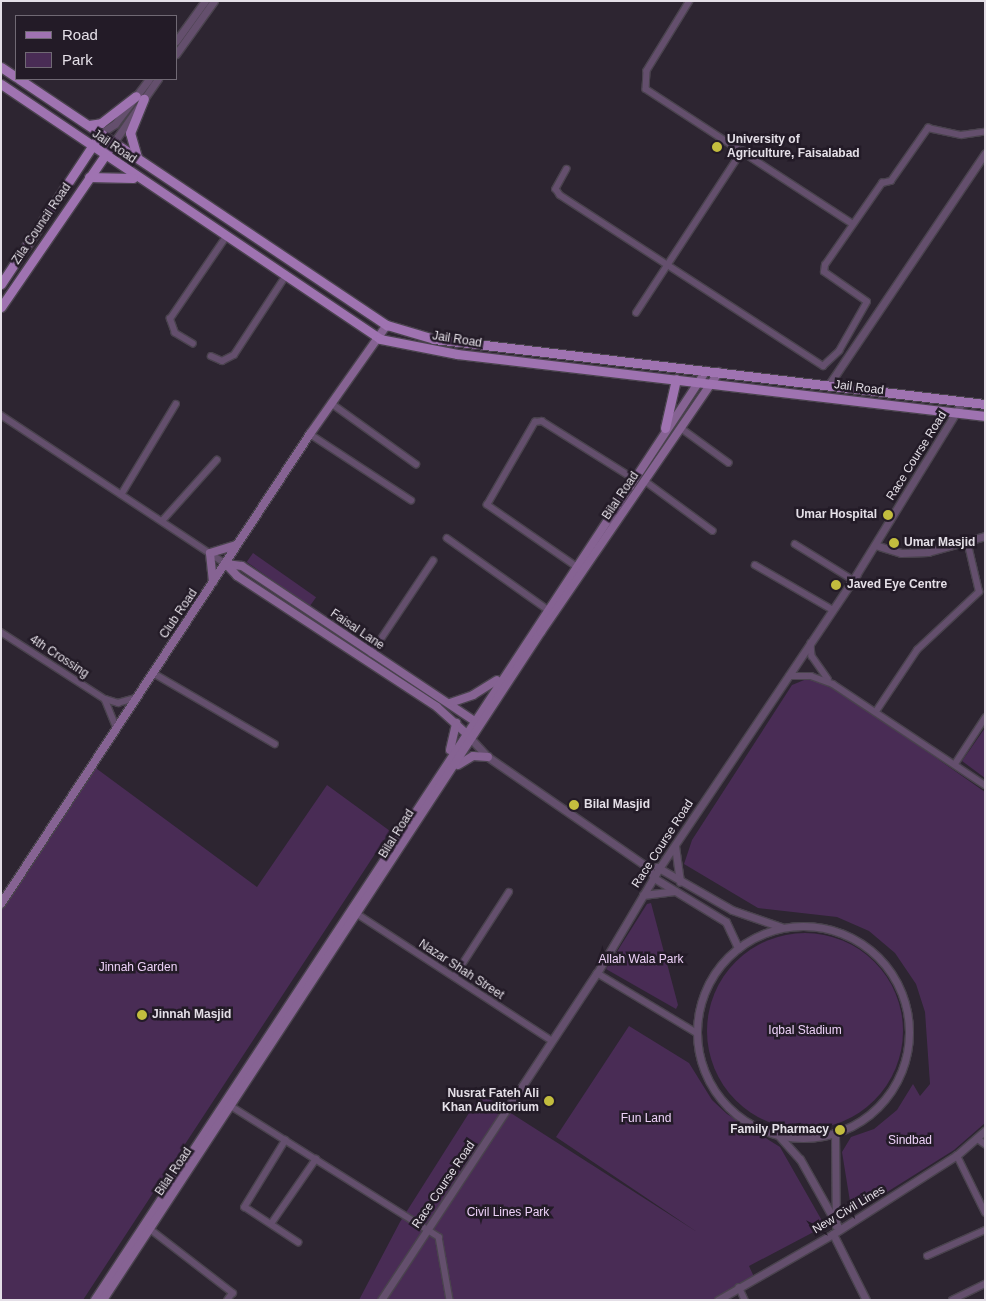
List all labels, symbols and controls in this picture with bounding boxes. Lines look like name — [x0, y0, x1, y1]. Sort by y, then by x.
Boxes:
legend — [15, 15, 178, 80]
text: Road — [62, 26, 98, 43]
text: Park — [62, 51, 93, 68]
street label: Jail Road — [89, 127, 139, 167]
place label: University of Agriculture, Faisalabad — [727, 133, 860, 161]
marker: University of Agriculture, Faisalabad — [711, 141, 723, 153]
street label: Zila Council Road — [10, 181, 74, 267]
street label: Jail Road — [431, 329, 483, 351]
street label: Jail Road — [833, 378, 885, 398]
street label: Race Course Road — [884, 409, 950, 503]
street label: Bilal Road — [600, 469, 642, 523]
place label: Umar Hospital — [796, 508, 877, 522]
marker: Umar Hospital — [881, 508, 895, 522]
place label: Umar Masjid — [904, 536, 975, 550]
marker: Umar Masjid — [888, 537, 900, 549]
marker: Javed Eye Centre — [829, 578, 843, 592]
place label: Javed Eye Centre — [847, 578, 947, 592]
street label: Club Road — [157, 586, 201, 642]
street label: Faisal Lane — [327, 607, 387, 653]
street label: 4th Crossing — [27, 633, 91, 681]
street label: Race Course Road — [629, 797, 697, 891]
place label: Bilal Masjid — [584, 798, 650, 812]
marker: Bilal Masjid — [568, 799, 580, 811]
street label: Bilal Road — [376, 807, 418, 861]
street label: Nazar Shah Street — [416, 937, 506, 1003]
park label: Allah Wala Park — [599, 953, 683, 967]
park label: Jinnah Garden — [99, 961, 177, 975]
place label: Jinnah Masjid — [152, 1008, 231, 1022]
marker: Jinnah Masjid — [136, 1009, 148, 1021]
park label: Iqbal Stadium — [768, 1024, 842, 1038]
place label: Nusrat Fateh Ali Khan Auditorium — [442, 1087, 539, 1115]
marker: Nusrat Fateh Ali Khan Auditorium — [543, 1095, 555, 1107]
park label: Fun Land — [621, 1112, 671, 1126]
place label: Family Pharmacy — [730, 1123, 829, 1137]
marker: Family Pharmacy — [833, 1123, 847, 1137]
park label: Sindbad — [888, 1134, 932, 1148]
street label: Race Course Road — [409, 1139, 479, 1231]
street label: Bilal Road — [153, 1145, 195, 1199]
street label: New Civil Lines — [810, 1183, 888, 1237]
park label: Civil Lines Park — [467, 1206, 549, 1220]

